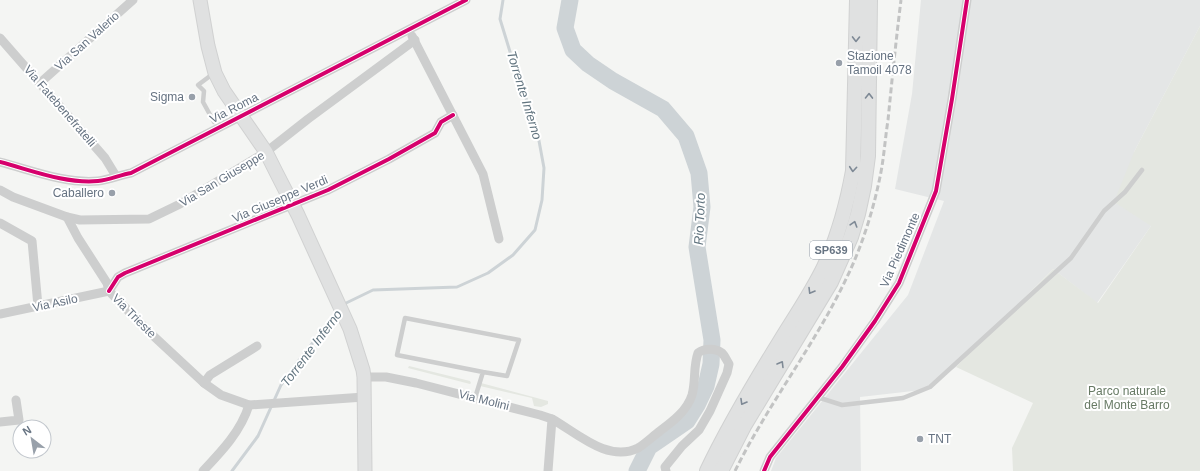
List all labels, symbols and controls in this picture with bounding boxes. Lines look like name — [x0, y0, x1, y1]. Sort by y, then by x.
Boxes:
street label: Via San Valerio — [52, 8, 122, 74]
one-way arrow — [852, 36, 860, 42]
water label: Torrente Inferno — [504, 49, 545, 141]
place label: Stazione Tamoil 4078 — [847, 49, 912, 77]
marker: Stazione Tamoil 4078 — [834, 58, 844, 68]
street label: Via Fatebenefratelli — [21, 62, 99, 150]
place label: Sigma — [150, 90, 184, 104]
street label: Via Roma — [207, 90, 261, 126]
marker: Sigma — [187, 92, 197, 102]
one-way arrow — [865, 93, 873, 99]
street label: Via San Giuseppe — [177, 148, 267, 210]
one-way arrow — [848, 166, 857, 172]
street label: Via Giuseppe Verdi — [230, 173, 330, 225]
place label: Caballero — [53, 186, 104, 200]
marker: Caballero — [107, 188, 117, 198]
water label: Rio Torto — [691, 193, 708, 245]
street label: Via Piedimonte — [877, 210, 923, 290]
one-way arrow — [849, 221, 858, 228]
road number: SP639 — [810, 241, 852, 259]
one-way arrow — [808, 287, 815, 294]
street label: Via Asilo — [31, 291, 79, 315]
street label: Via Trieste — [109, 291, 159, 341]
water label: Torrente Inferno — [278, 307, 345, 390]
one-way arrow — [777, 361, 784, 368]
park label: Parco naturale del Monte Barro — [1084, 384, 1170, 412]
street label: Via Molini — [457, 387, 511, 413]
one-way arrow — [741, 398, 748, 405]
north arrow — [12, 419, 52, 459]
text: N — [20, 423, 33, 438]
place label: TNT — [928, 432, 952, 446]
marker: TNT — [915, 434, 925, 444]

